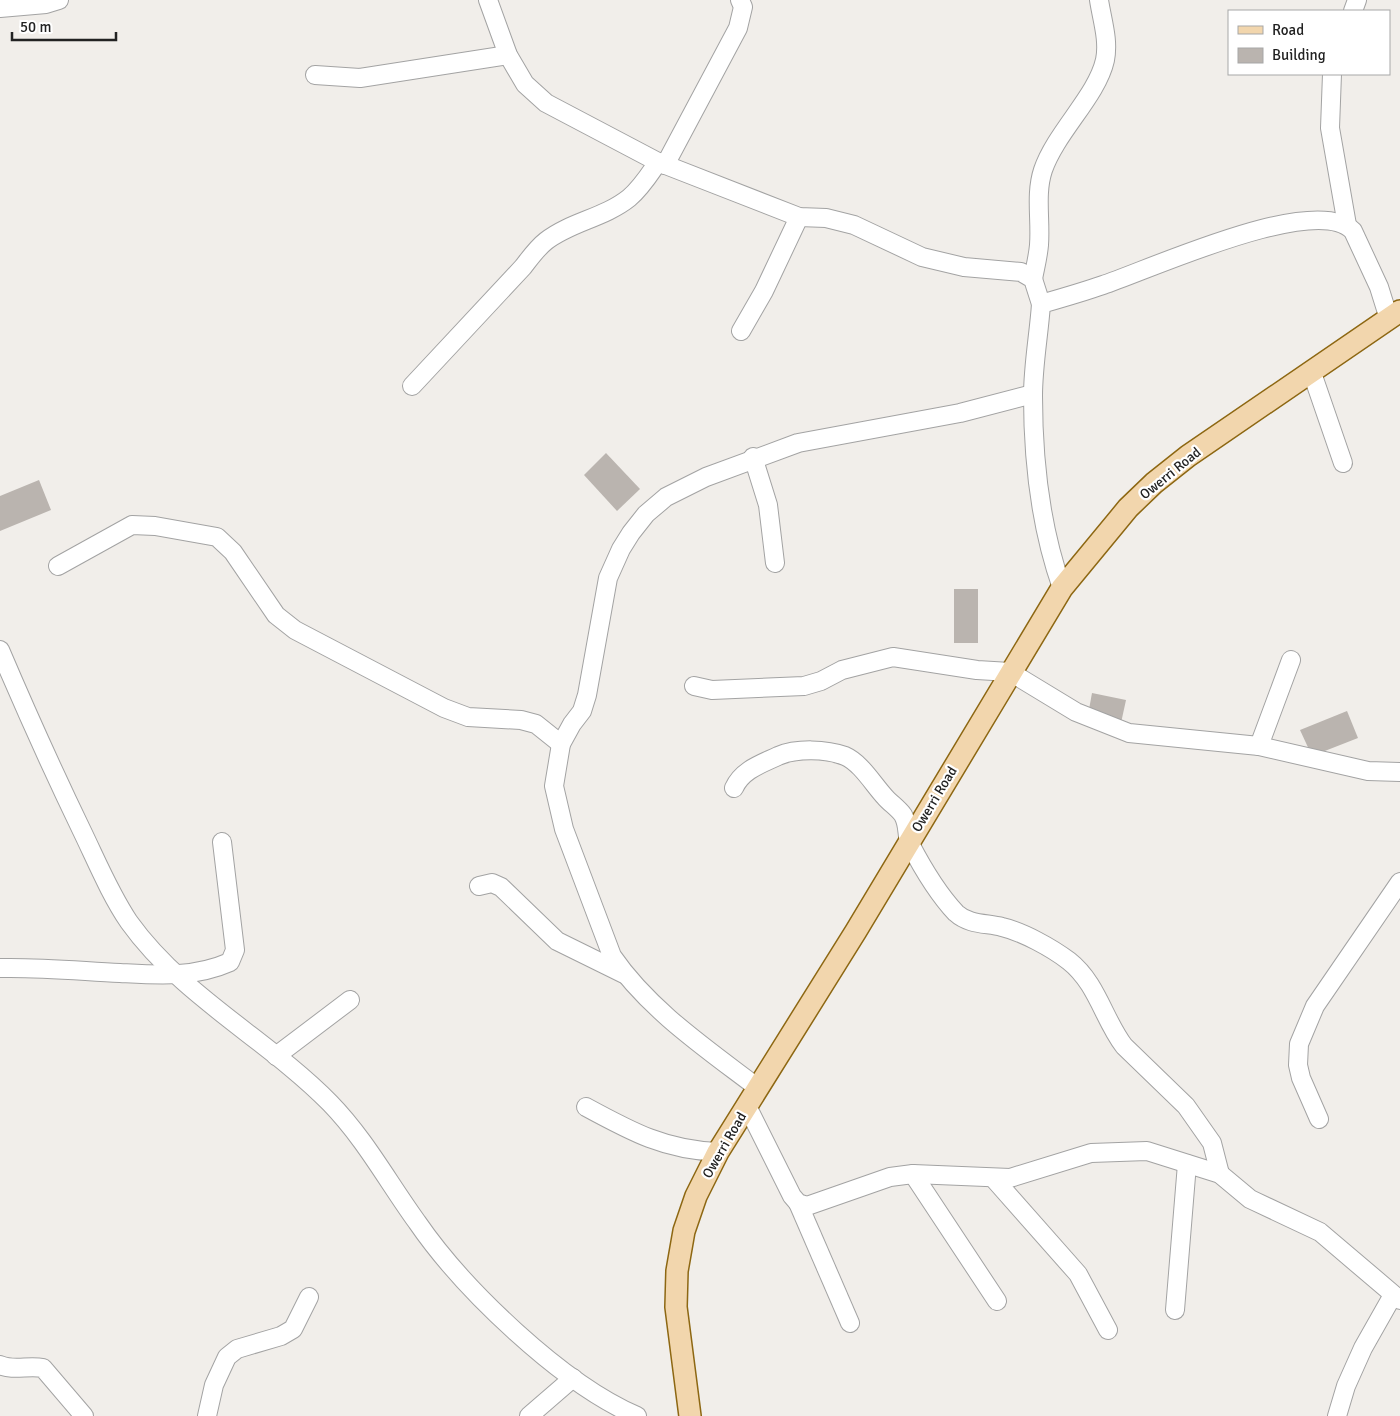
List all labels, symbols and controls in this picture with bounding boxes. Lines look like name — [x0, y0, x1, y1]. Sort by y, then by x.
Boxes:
scale bar — [12, 10, 116, 42]
legend — [1228, 10, 1390, 75]
text: 50 m — [20, 18, 51, 36]
text: Road — [1272, 21, 1304, 39]
text: Building — [1272, 46, 1326, 64]
street label: Owerri Road — [1136, 444, 1204, 503]
street label: Owerri Road — [908, 763, 961, 835]
street label: Owerri Road — [699, 1109, 750, 1181]

